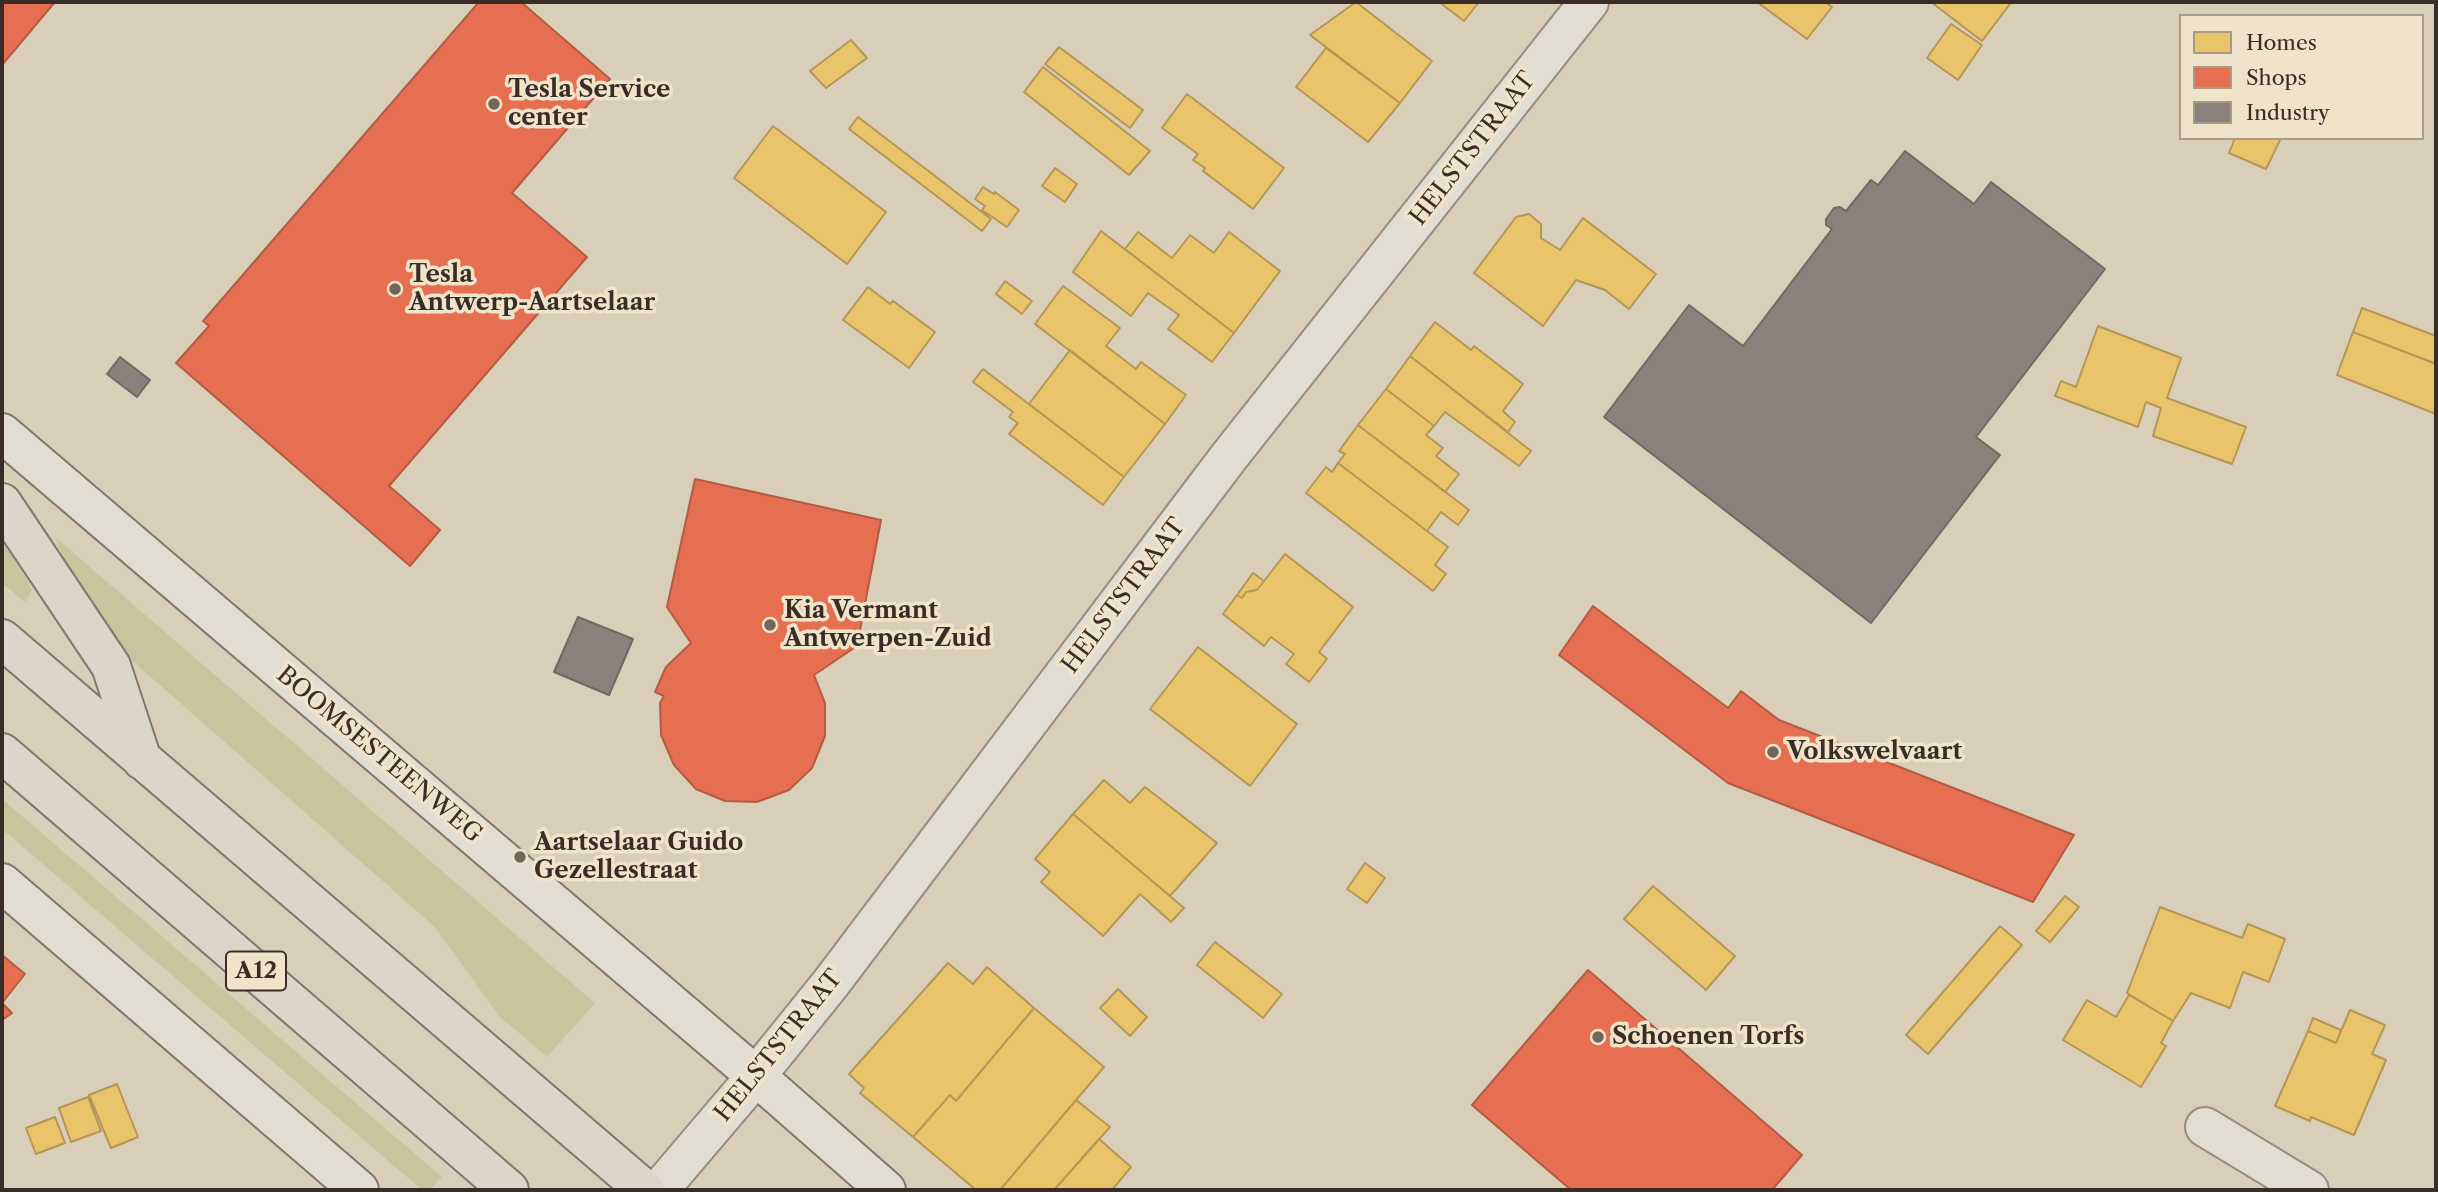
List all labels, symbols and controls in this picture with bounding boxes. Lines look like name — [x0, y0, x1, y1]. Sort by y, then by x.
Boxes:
legend — [2179, 14, 2424, 140]
text: Homes — [2246, 30, 2317, 55]
text: Shops — [2246, 65, 2307, 90]
street label: HELSTSTRAAT — [1404, 67, 1542, 231]
place label: Tesla Service center — [508, 76, 670, 132]
marker: Tesla Service center — [486, 96, 502, 112]
text: Industry — [2246, 100, 2330, 125]
place label: Tesla Antwerp-Aartselaar — [409, 261, 655, 317]
marker: Tesla Antwerp-Aartselaar — [387, 281, 403, 297]
street label: HELSTSTRAAT — [1056, 513, 1192, 679]
place label: Kia Vermant Antwerpen-Zuid — [784, 597, 992, 653]
marker: Kia Vermant Antwerpen-Zuid — [762, 617, 778, 633]
street label: BOOMSESTEENWEG — [271, 661, 487, 849]
place label: Volkswelvaart — [1787, 738, 1962, 766]
marker: Volkswelvaart — [1765, 744, 1781, 760]
place label: Aartselaar Guido Gezellestraat — [534, 829, 743, 885]
marker: Aartselaar Guido Gezellestraat — [512, 849, 528, 865]
road number: A12 — [226, 952, 286, 990]
street label: HELSTSTRAAT — [709, 964, 849, 1128]
place label: Schoenen Torfs — [1612, 1023, 1804, 1051]
marker: Schoenen Torfs — [1590, 1029, 1606, 1045]

